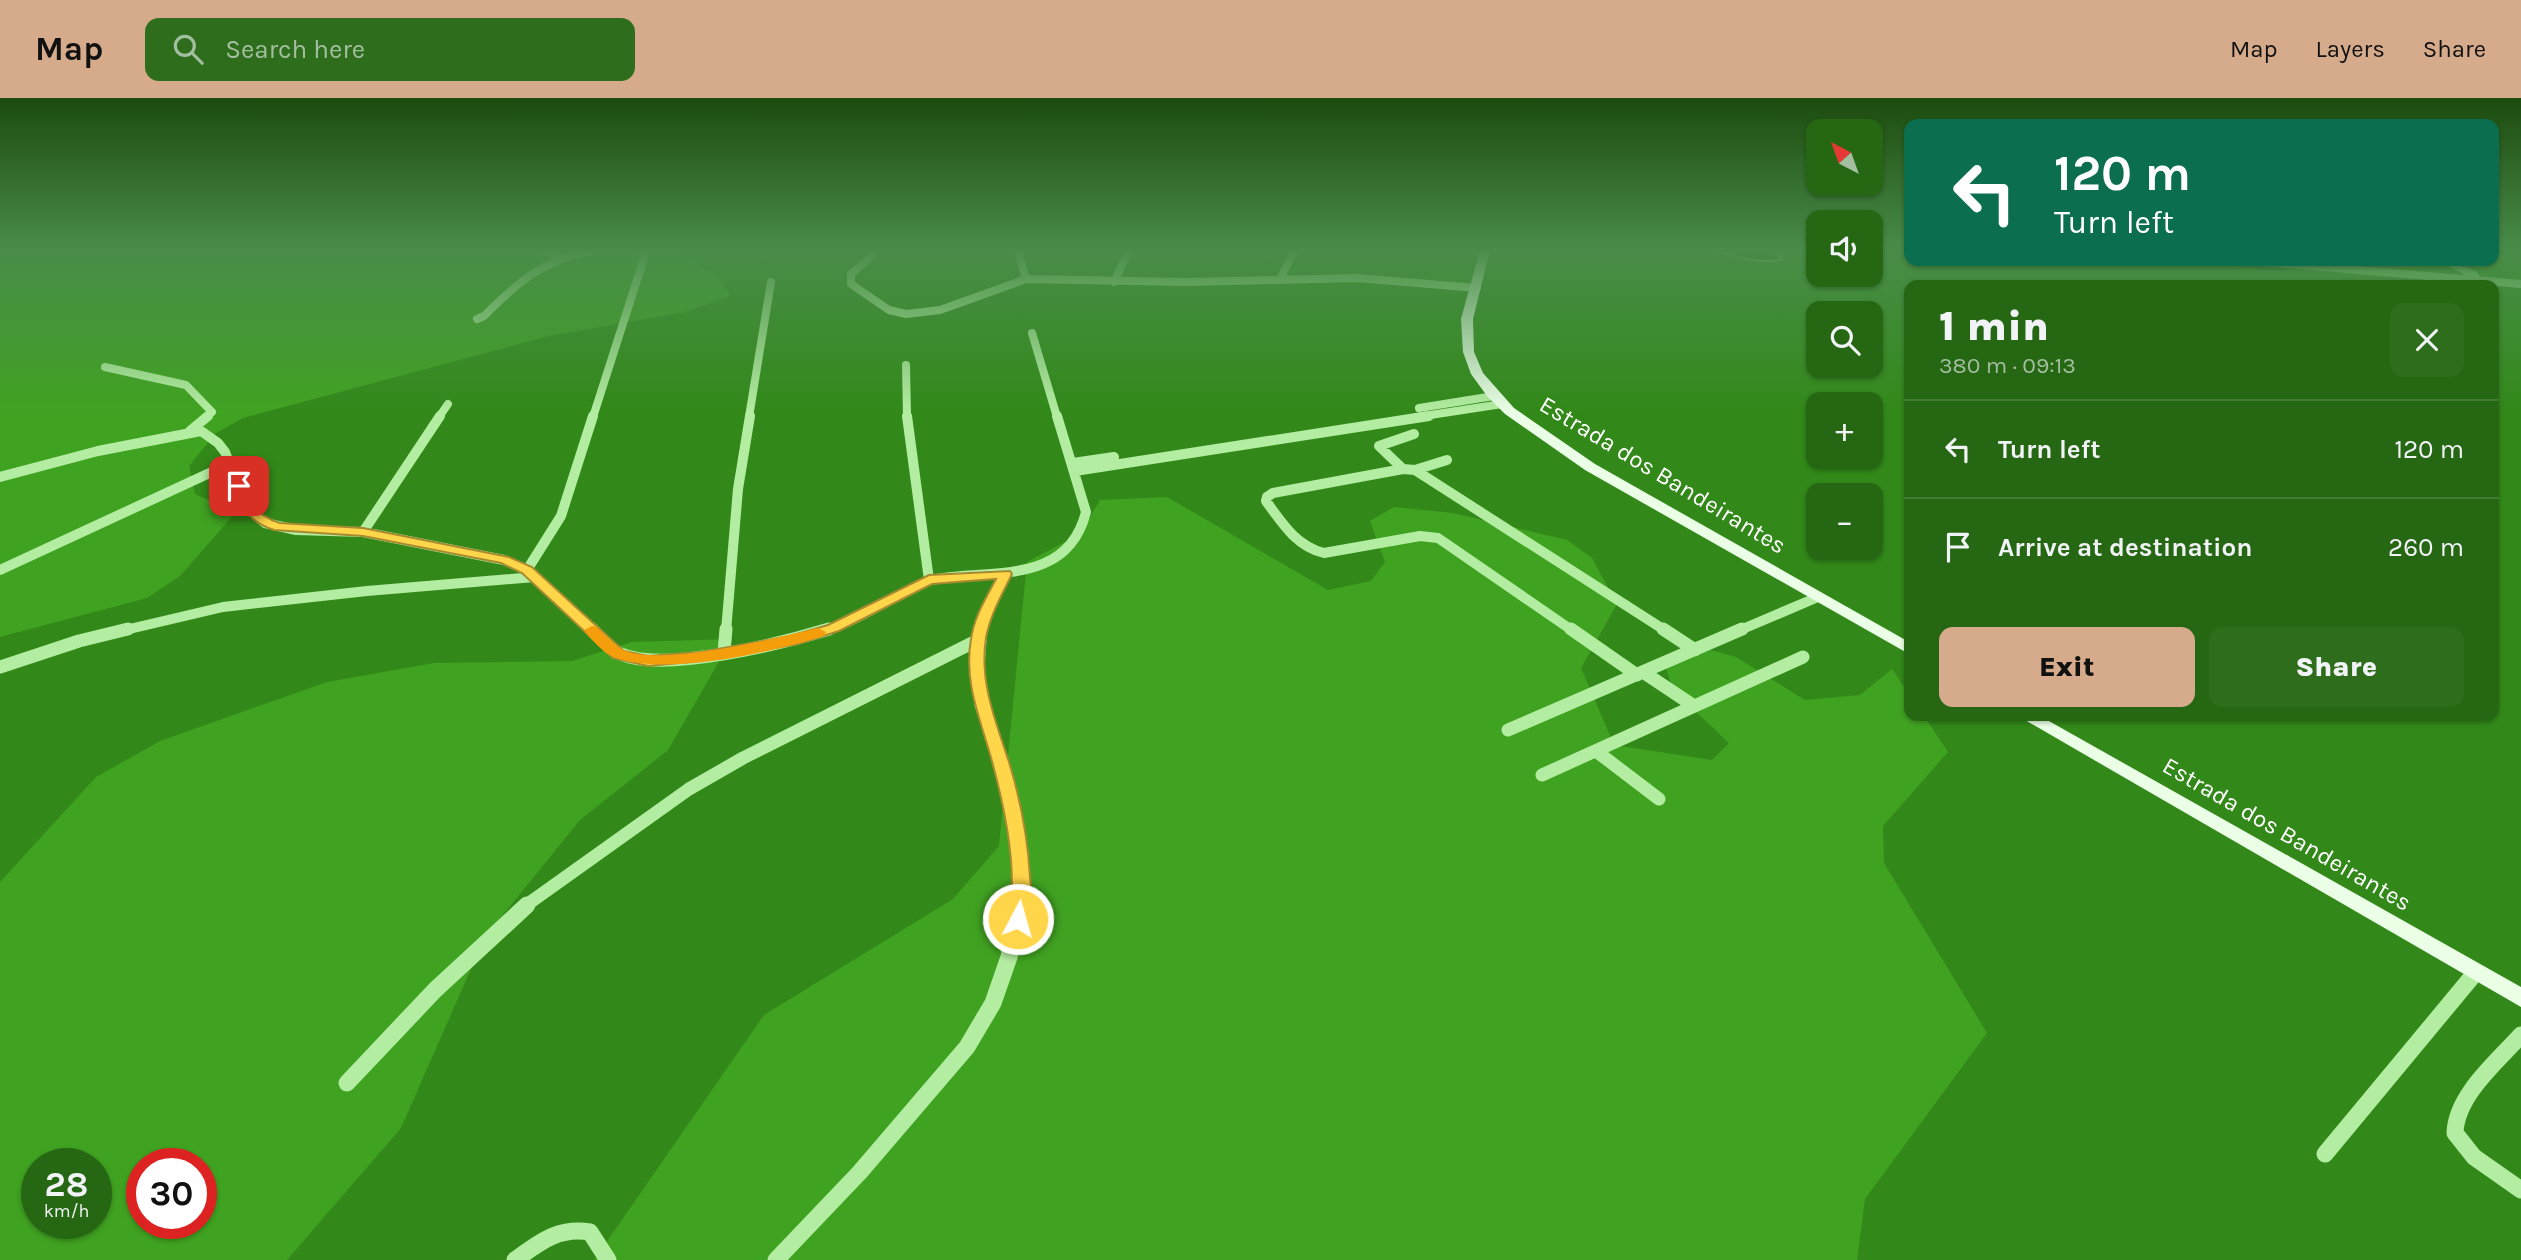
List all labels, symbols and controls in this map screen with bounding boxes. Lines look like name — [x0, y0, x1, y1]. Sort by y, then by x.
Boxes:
search box — [145, 18, 635, 81]
text: Map — [35, 30, 103, 68]
icon: search — [169, 30, 207, 68]
text: Search here — [225, 34, 365, 65]
text: Map — [2230, 35, 2278, 63]
text: Layers — [2316, 35, 2385, 63]
text: Share — [2423, 35, 2486, 63]
north arrow — [1806, 119, 1883, 196]
map controls — [1806, 119, 1883, 560]
text: 120 m — [2054, 145, 2191, 202]
icon: left — [1939, 147, 2030, 238]
text: Turn left — [2054, 204, 2174, 241]
button: sound — [1806, 210, 1883, 287]
button: search — [1806, 301, 1883, 378]
text: 1 min — [1939, 301, 2049, 351]
button: close — [2390, 303, 2464, 377]
text: 380 m · 09:13 — [1939, 352, 2076, 379]
street label: Estrada dos Bandeirantes — [1535, 390, 1791, 560]
button: + — [1806, 392, 1883, 469]
icon: left — [1939, 430, 1977, 468]
text: Turn left — [1998, 434, 2100, 465]
text: 120 m — [2394, 434, 2464, 465]
pin — [209, 456, 269, 516]
icon: arrive — [220, 467, 258, 505]
button: − — [1806, 483, 1883, 560]
icon: arrive — [1939, 528, 1977, 566]
text: Arrive at destination — [1998, 532, 2252, 563]
text: 260 m — [2388, 532, 2464, 563]
button: Exit — [1939, 627, 2195, 707]
button: Share — [2209, 627, 2464, 707]
street label: Estrada dos Bandeirantes — [2158, 751, 2416, 917]
position arrow — [981, 882, 1055, 956]
speed limit sign: 30 — [126, 1148, 217, 1239]
text: 28 — [45, 1164, 88, 1205]
text: km/h — [44, 1200, 89, 1222]

